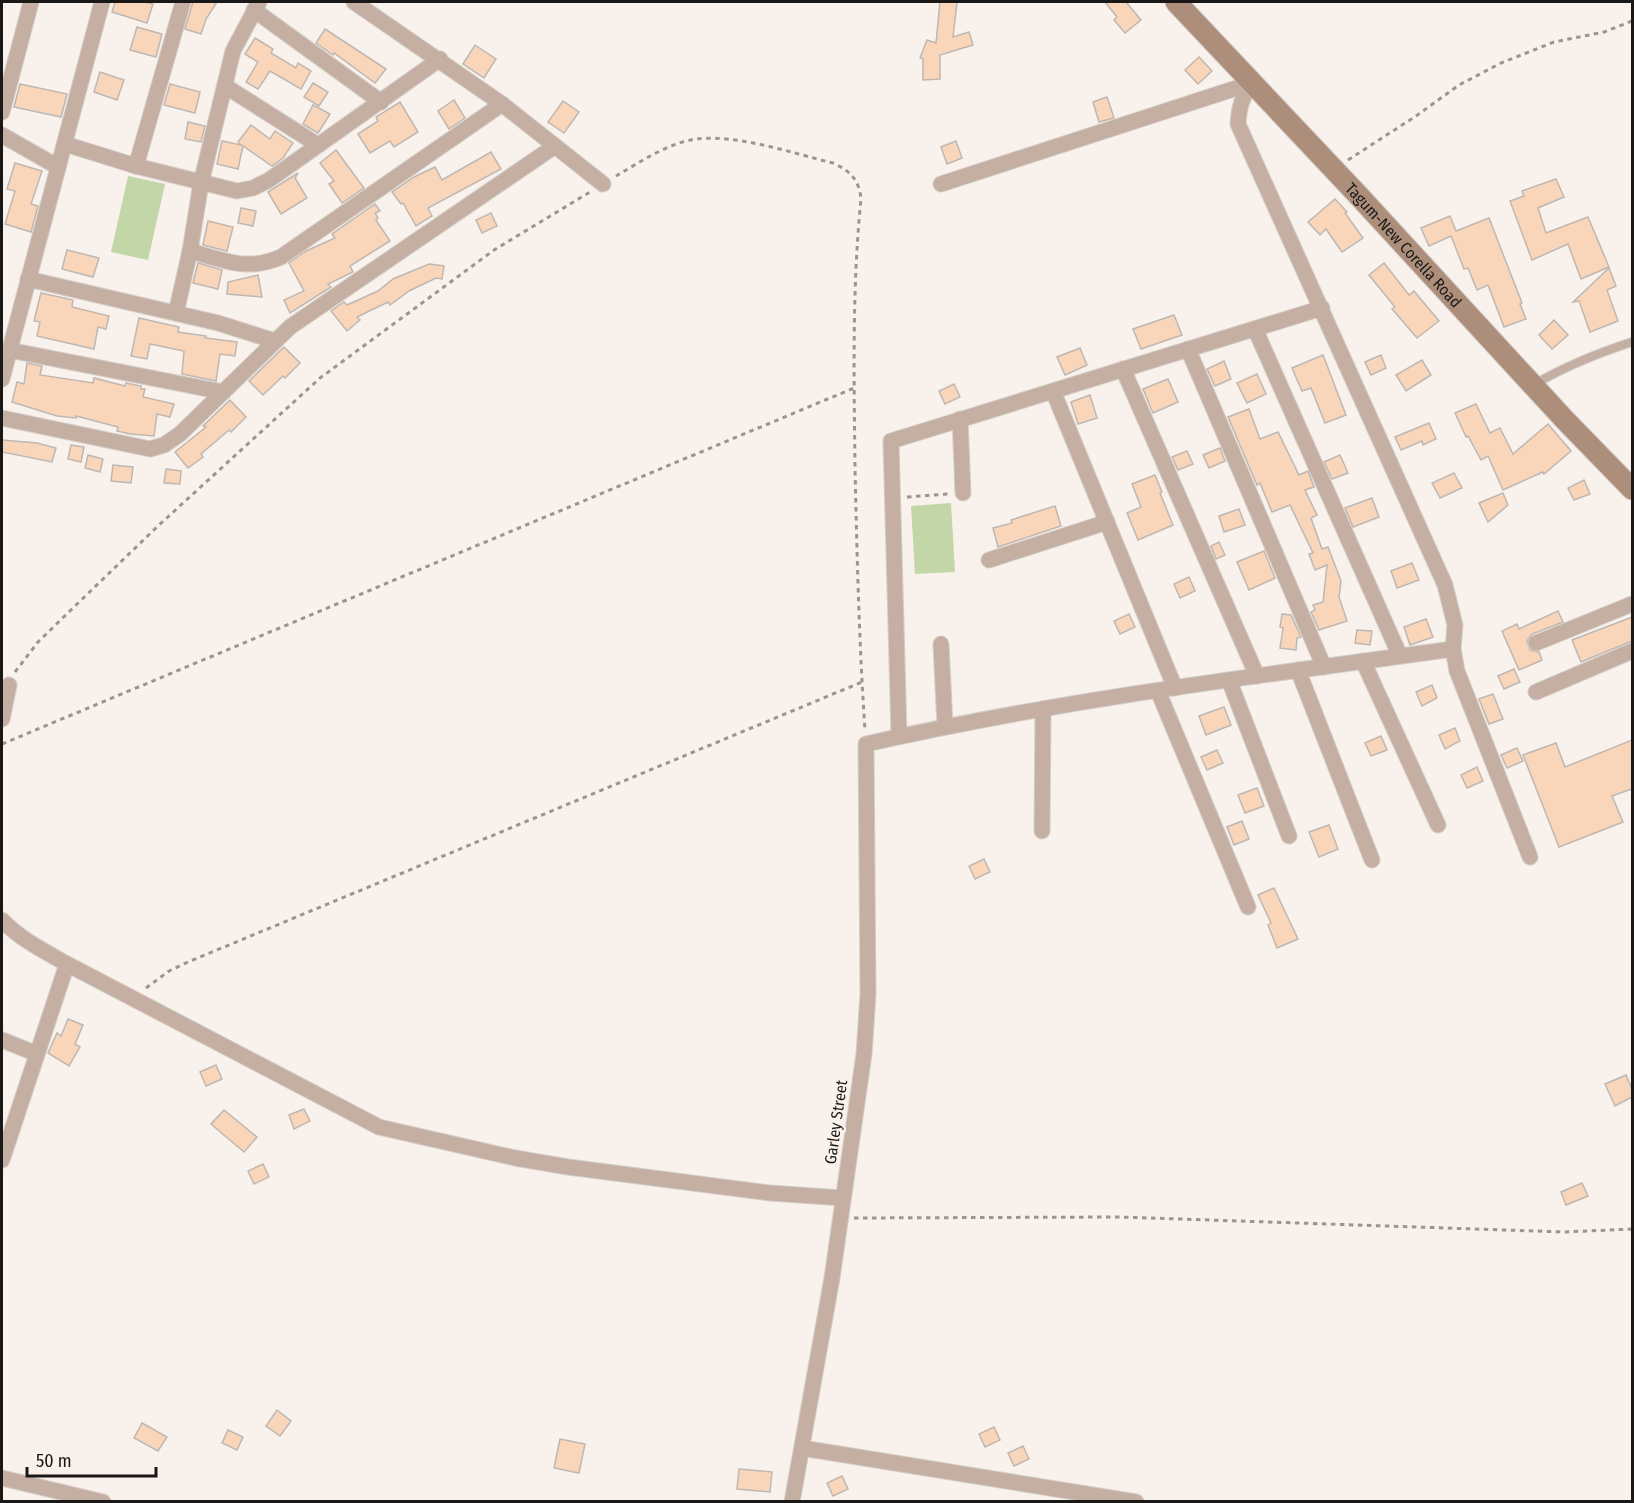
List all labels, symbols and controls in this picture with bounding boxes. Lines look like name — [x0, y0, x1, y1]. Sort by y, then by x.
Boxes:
street label: Tagum-New Corella Road — [1342, 179, 1466, 311]
street label: Garley Street — [821, 1078, 851, 1165]
scale bar — [27, 1440, 156, 1478]
text: 50 m — [36, 1450, 72, 1472]

